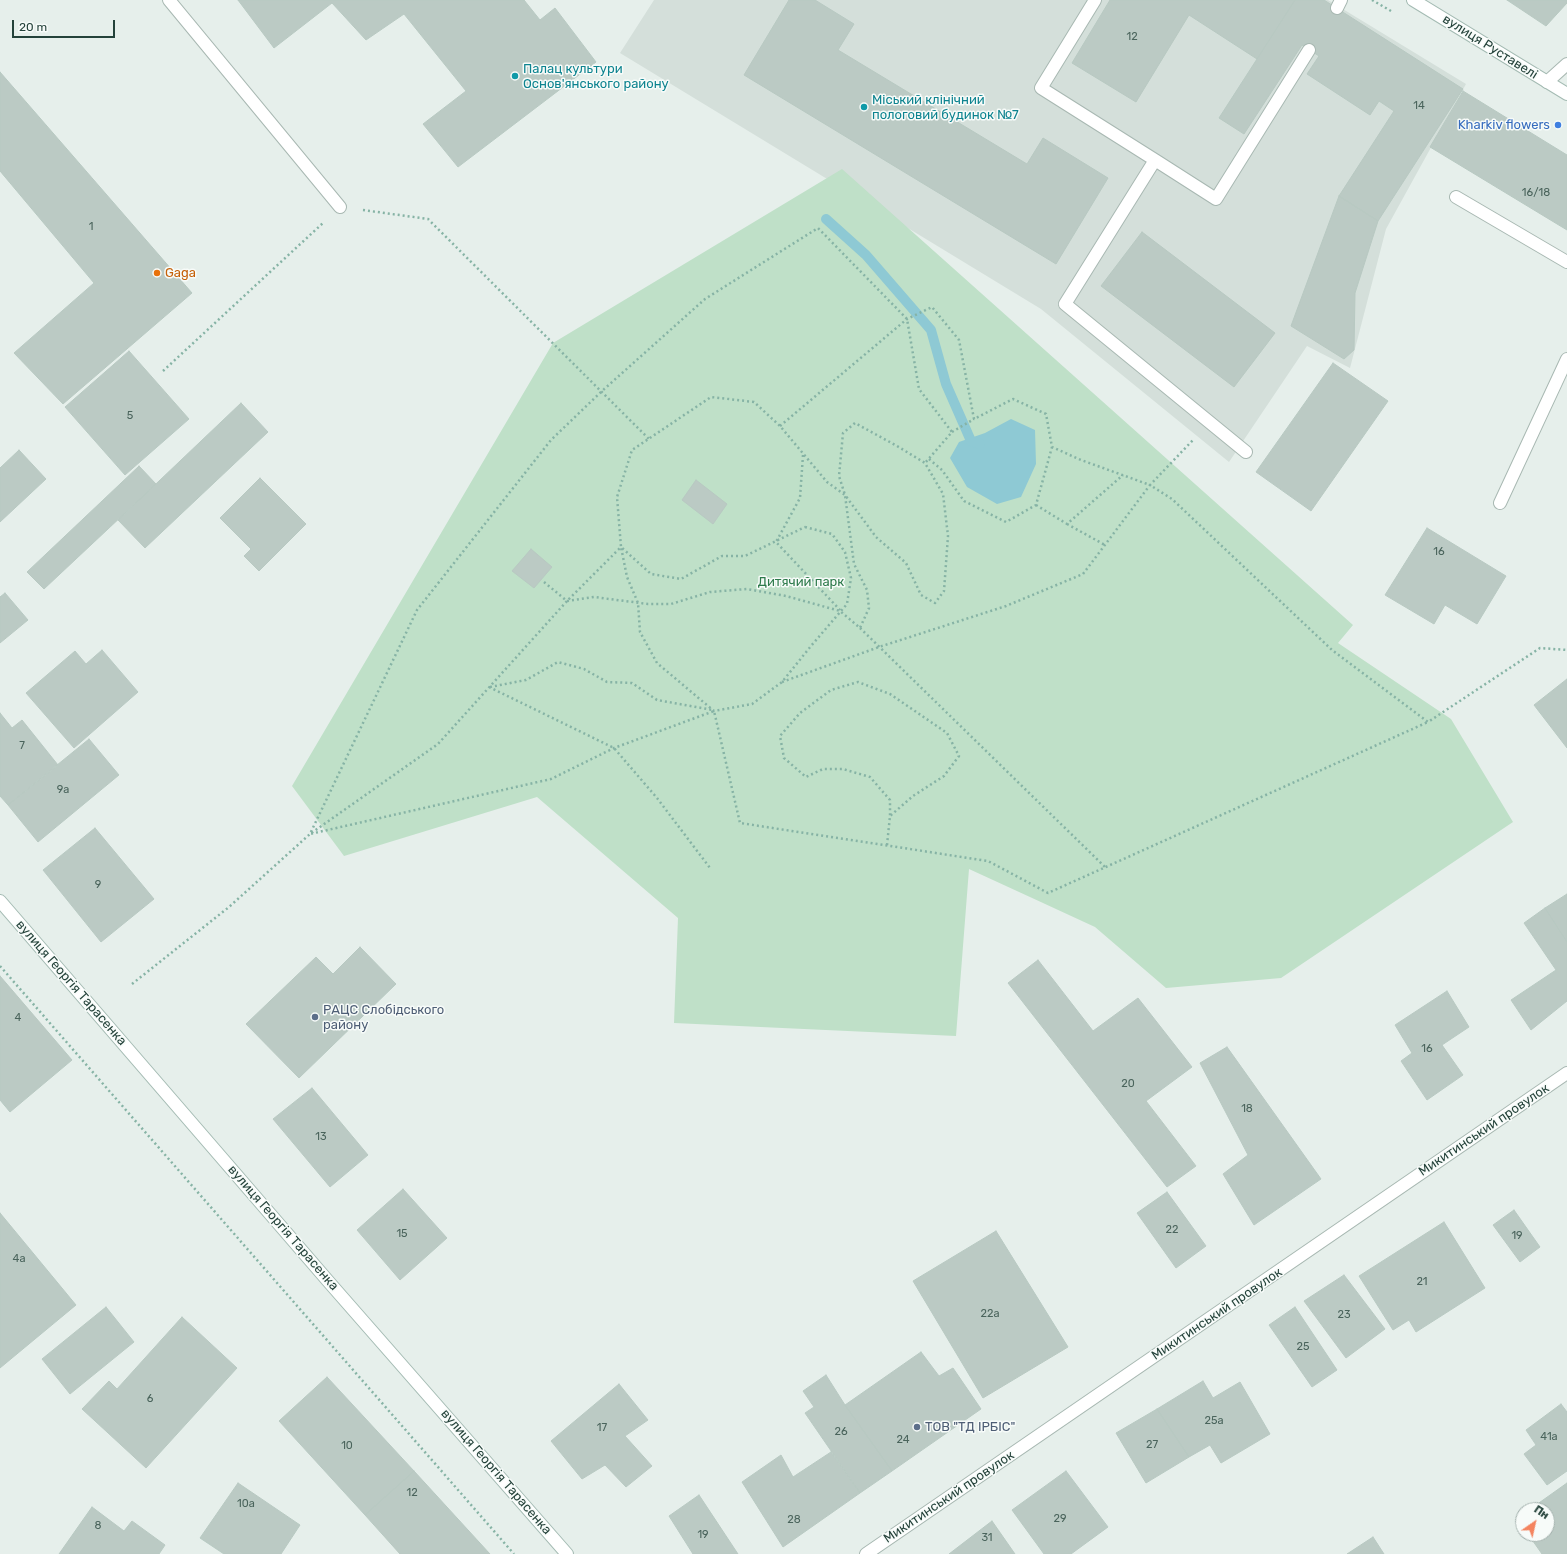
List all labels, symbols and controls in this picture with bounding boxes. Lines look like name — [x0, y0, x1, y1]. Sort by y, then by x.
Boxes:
street label: вулиця Руставелі — [1440, 11, 1540, 83]
scale bar — [14, 12, 117, 38]
text: 20 m — [19, 20, 47, 34]
house number: 12 — [1126, 30, 1138, 44]
place label: Палац культури Основ'янського району — [523, 61, 669, 92]
marker: Палац культури Основ'янського району — [510, 71, 520, 81]
place label: Міський клінічний пологовий будинок №7 — [872, 92, 1019, 123]
house number: 14 — [1413, 99, 1425, 113]
marker: Міський клінічний пологовий будинок №7 — [859, 102, 869, 112]
place label: Kharkiv flowers — [1458, 117, 1550, 133]
marker: Kharkiv flowers — [1553, 120, 1563, 130]
house number: 16/18 — [1522, 186, 1550, 200]
house number: 1 — [89, 220, 93, 234]
place label: Gaga — [165, 265, 196, 281]
marker: Gaga — [152, 268, 162, 278]
house number: 5 — [127, 409, 133, 423]
house number: 16 — [1433, 545, 1445, 559]
park label: Дитячий парк — [758, 574, 844, 590]
house number: 7 — [19, 739, 25, 753]
house number: 9а — [57, 783, 69, 797]
house number: 9 — [95, 878, 101, 892]
street label: вулиця Георгія Тарасенка — [12, 917, 130, 1049]
place label: РАЦС Слобідського району — [323, 1002, 444, 1033]
house number: 4 — [15, 1011, 21, 1025]
marker: РАЦС Слобідського району — [310, 1012, 320, 1022]
house number: 16 — [1421, 1042, 1433, 1056]
house number: 20 — [1121, 1077, 1135, 1091]
street label: Микитинський провулок — [1416, 1080, 1552, 1180]
house number: 18 — [1241, 1102, 1253, 1116]
house number: 13 — [315, 1130, 327, 1144]
street label: вулиця Георгія Тарасенка — [224, 1162, 342, 1294]
house number: 22 — [1166, 1223, 1178, 1237]
house number: 15 — [396, 1227, 408, 1241]
house number: 19 — [1511, 1229, 1523, 1243]
house number: 4а — [13, 1252, 25, 1266]
street label: Микитинський провулок — [1149, 1264, 1285, 1364]
house number: 21 — [1416, 1275, 1428, 1289]
house number: 22а — [981, 1307, 999, 1321]
house number: 23 — [1337, 1308, 1351, 1322]
house number: 25 — [1297, 1340, 1309, 1354]
house number: 6 — [147, 1392, 153, 1406]
street label: вулиця Георгія Тарасенка — [437, 1406, 555, 1538]
house number: 25а — [1204, 1414, 1224, 1428]
place label: ТОВ "ТД ІРБІС" — [925, 1419, 1015, 1435]
house number: 17 — [597, 1421, 607, 1435]
marker: ТОВ "ТД ІРБІС" — [912, 1422, 922, 1432]
house number: 26 — [834, 1425, 848, 1439]
house number: 41а — [1540, 1430, 1558, 1444]
house number: 24 — [896, 1433, 910, 1447]
house number: 27 — [1146, 1438, 1158, 1452]
house number: 10 — [341, 1439, 353, 1453]
street label: Микитинський провулок — [881, 1447, 1017, 1547]
house number: 12 — [406, 1486, 418, 1500]
house number: 10а — [237, 1497, 255, 1511]
north arrow — [1515, 1502, 1555, 1542]
text: Пн — [1531, 1503, 1551, 1522]
house number: 29 — [1054, 1512, 1066, 1526]
house number: 28 — [787, 1513, 801, 1527]
house number: 8 — [95, 1519, 101, 1533]
house number: 19 — [697, 1528, 709, 1542]
house number: 31 — [981, 1531, 993, 1545]

